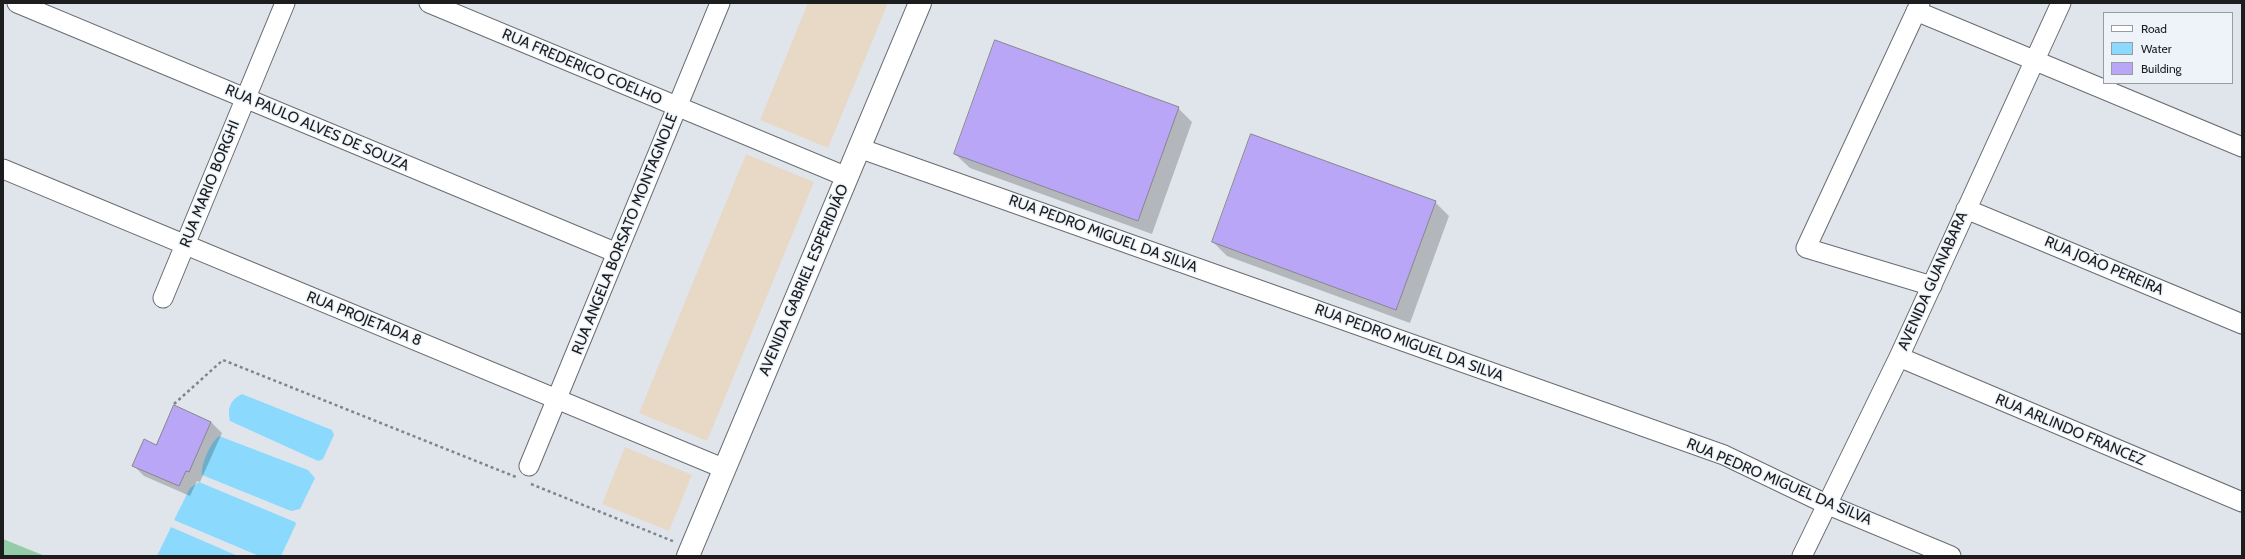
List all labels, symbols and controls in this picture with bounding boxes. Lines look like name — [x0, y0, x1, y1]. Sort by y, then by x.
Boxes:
legend — [2103, 12, 2233, 84]
text: Road — [2141, 21, 2167, 36]
street label: RUA FREDERICO COELHO — [499, 25, 665, 109]
text: Water — [2141, 41, 2171, 56]
text: Building — [2141, 61, 2182, 76]
street label: RUA PAULO ALVES DE SOUZA — [222, 81, 412, 175]
street label: RUA ANGELA BORSATO MONTAGNOLE — [568, 111, 682, 357]
street label: RUA MARIO BORGHI — [176, 118, 244, 250]
street label: AVENIDA GABRIEL ESPERIDIÃO — [755, 182, 853, 378]
street label: RUA PEDRO MIGUEL DA SILVA — [1006, 191, 1200, 277]
street label: AVENIDA GUANABARA — [1894, 209, 1972, 353]
street label: RUA JOÃO PEREIRA — [2042, 233, 2166, 299]
street label: RUA PROJETADA 8 — [304, 288, 424, 350]
street label: RUA PEDRO MIGUEL DA SILVA — [1312, 300, 1506, 386]
street label: RUA ARLINDO FRANCEZ — [1992, 390, 2148, 470]
street label: RUA PEDRO MIGUEL DA SILVA — [1684, 435, 1874, 529]

